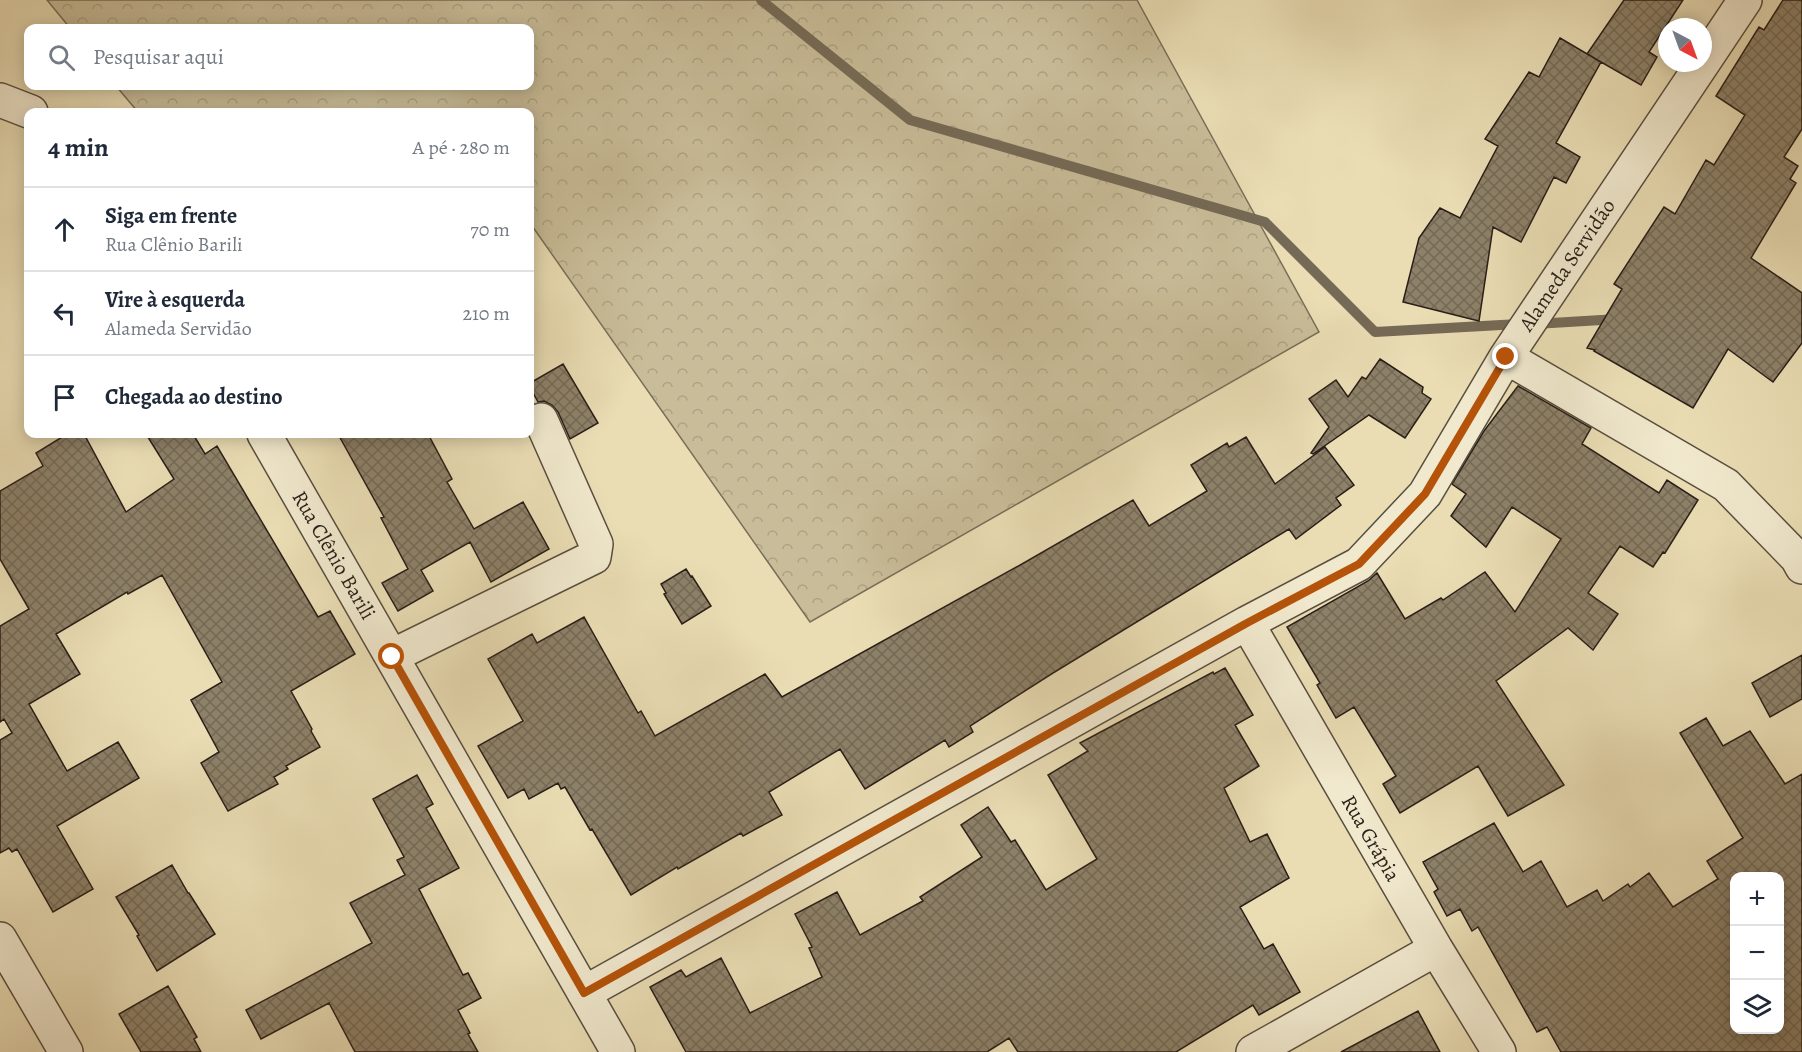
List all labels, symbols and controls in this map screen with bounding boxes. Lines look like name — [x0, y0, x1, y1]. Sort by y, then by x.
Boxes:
north arrow — [1658, 18, 1712, 72]
search box — [24, 24, 534, 90]
icon: search — [45, 41, 78, 74]
text: Pesquisar aqui — [93, 42, 224, 72]
text: 4 min — [48, 130, 109, 165]
text: A pé · 280 m — [413, 134, 510, 161]
street label: Alameda Servidão — [1512, 193, 1622, 338]
text: Siga em frente — [105, 201, 237, 231]
icon: ahead — [48, 213, 81, 246]
text: 70 m — [470, 216, 510, 243]
text: Rua Clênio Barili — [105, 231, 243, 258]
text: Vire à esquerda — [105, 285, 245, 315]
icon: left — [48, 297, 81, 330]
text: 210 m — [462, 300, 510, 327]
text: Alameda Servidão — [105, 315, 252, 342]
route end — [1492, 343, 1518, 369]
icon: arrive — [48, 381, 81, 414]
text: Chegada ao destino — [105, 382, 283, 412]
street label: Rua Clênio Barili — [286, 485, 382, 625]
route start — [378, 643, 404, 669]
street label: Rua Grápia — [1335, 790, 1407, 887]
map controls — [1730, 872, 1784, 1034]
button: + — [1730, 872, 1784, 926]
button: − — [1730, 926, 1784, 980]
button: layers — [1730, 980, 1784, 1034]

